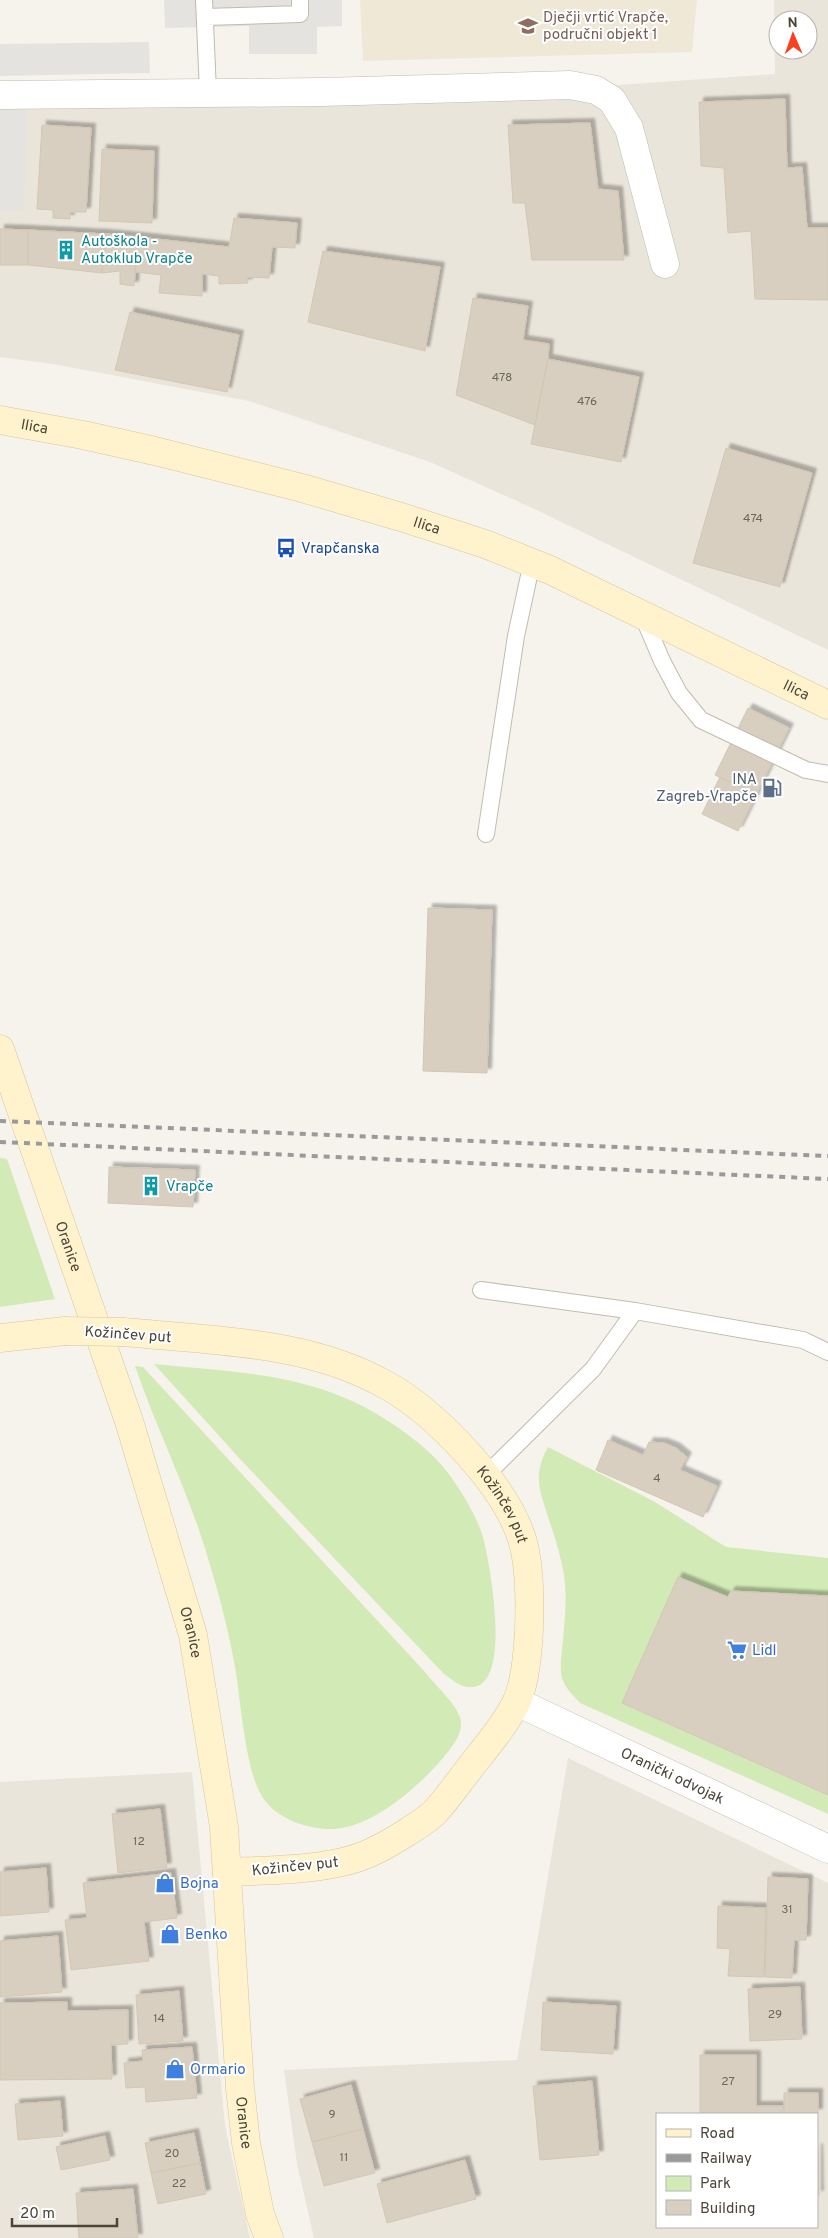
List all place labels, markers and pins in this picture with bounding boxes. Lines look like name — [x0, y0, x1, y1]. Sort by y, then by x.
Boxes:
place label: Dječji vrtić Vrapče, područni objekt 1 — [543, 9, 668, 45]
school or university icon: Dječji vrtić Vrapče, područni objekt 1 — [517, 15, 539, 37]
place label: Autoškola - Autoklub Vrapče — [81, 233, 193, 269]
building icon: Autoškola - Autoklub Vrapče — [55, 239, 77, 261]
bus stop icon: Vrapčanska — [275, 537, 297, 559]
place label: Vrapčanska — [301, 540, 379, 559]
place label: INA Zagreb-Vrapče — [656, 771, 757, 807]
fuel station icon: INA Zagreb-Vrapče — [761, 777, 783, 799]
building icon: Vrapče — [140, 1175, 162, 1197]
place label: Vrapče — [166, 1178, 213, 1197]
supermarket icon: Lidl — [726, 1639, 748, 1661]
place label: Lidl — [752, 1642, 777, 1661]
shop icon: Bojna — [154, 1872, 176, 1894]
place label: Bojna — [180, 1875, 219, 1894]
shop icon: Benko — [159, 1923, 181, 1945]
place label: Benko — [185, 1926, 228, 1945]
shop icon: Ormario — [164, 2058, 186, 2080]
place label: Ormario — [190, 2061, 246, 2080]

